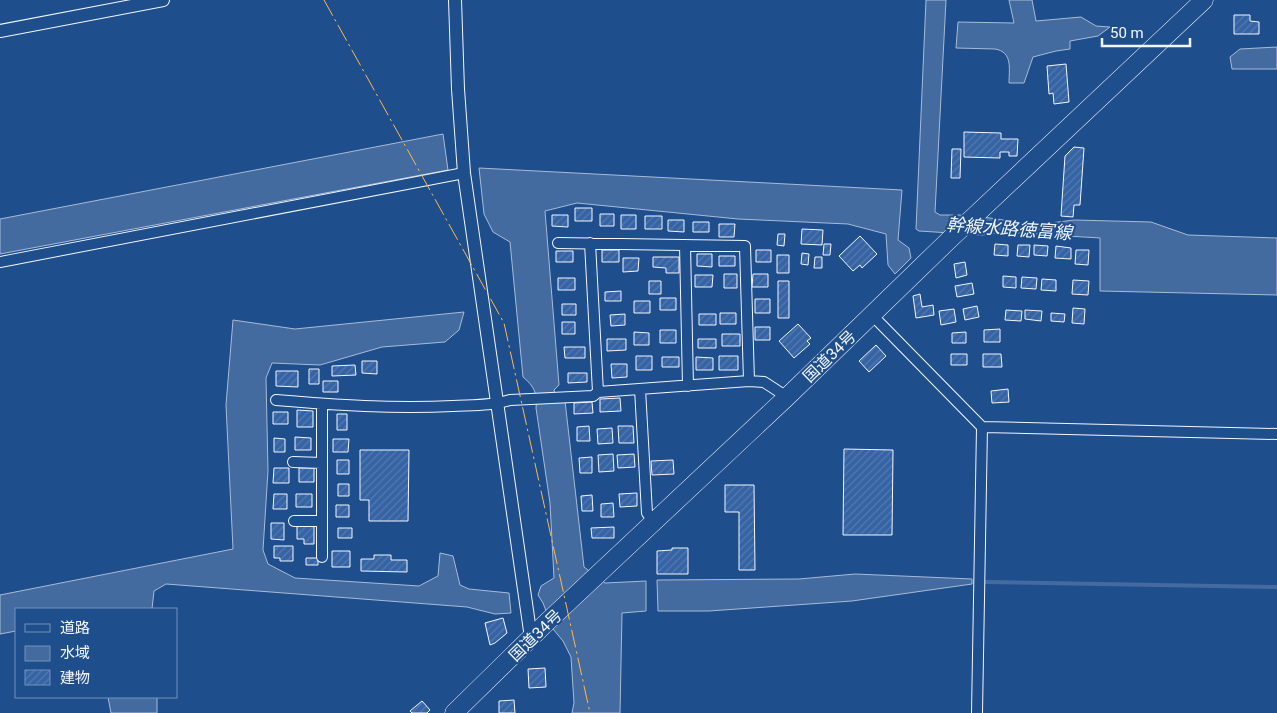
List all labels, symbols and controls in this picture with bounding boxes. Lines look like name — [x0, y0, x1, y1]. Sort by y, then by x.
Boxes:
scale bar — [1102, 15, 1190, 47]
text: 50 m — [1110, 24, 1144, 42]
water label: 幹線水路徳富線 — [945, 214, 1075, 244]
street label: 国道34号 — [799, 327, 860, 386]
street label: 国道34号 — [505, 606, 566, 665]
legend — [15, 608, 178, 698]
text: 道路 — [60, 619, 90, 637]
text: 水域 — [60, 644, 90, 662]
text: 建物 — [60, 669, 90, 687]

